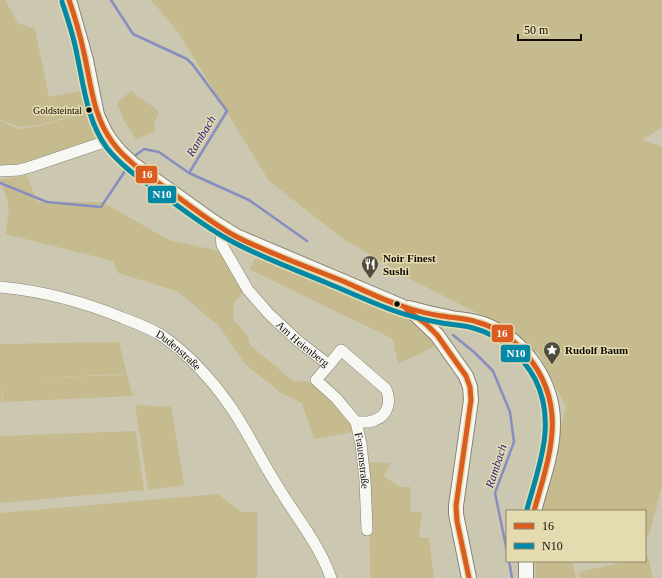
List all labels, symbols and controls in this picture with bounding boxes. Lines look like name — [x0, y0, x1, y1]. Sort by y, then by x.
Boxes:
scale bar — [518, 16, 581, 42]
text: 50 m — [524, 23, 549, 37]
place label: Goldsteintal — [33, 105, 82, 116]
marker: Goldsteintal — [84, 105, 94, 115]
water label: Rambach — [183, 113, 219, 160]
line badge: 16 — [135, 165, 158, 184]
text: 16 — [142, 168, 153, 180]
line badge: N10 — [147, 185, 177, 204]
text: N10 — [153, 188, 172, 200]
place label: Noir Finest Sushi — [383, 252, 436, 277]
restaurant icon: Noir Finest Sushi — [360, 254, 380, 279]
unlabelled marker — [392, 299, 402, 309]
street label: Am Heienberg — [274, 318, 332, 369]
line badge: 16 — [491, 324, 514, 343]
street label: Dudenstraße — [154, 327, 204, 373]
text: 16 — [497, 327, 508, 339]
place icon: Rudolf Baum — [542, 340, 562, 365]
line badge: N10 — [500, 344, 531, 363]
place label: Rudolf Baum — [565, 344, 628, 356]
text: N10 — [507, 347, 526, 359]
street label: Frauenstraße — [352, 431, 371, 489]
water label: Rambach — [482, 442, 510, 491]
legend — [506, 510, 646, 562]
text: 16 — [542, 519, 554, 533]
text: N10 — [542, 539, 563, 553]

